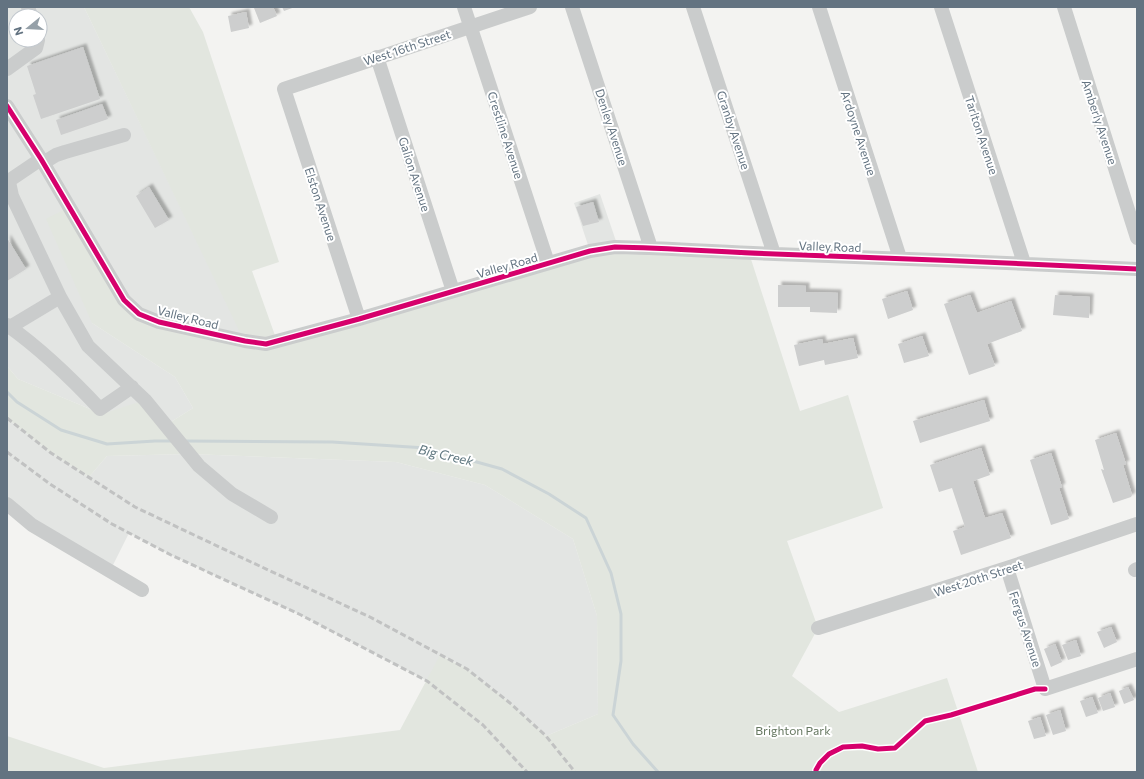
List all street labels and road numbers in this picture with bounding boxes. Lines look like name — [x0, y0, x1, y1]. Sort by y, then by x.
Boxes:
street label: West 16th Street — [362, 26, 452, 68]
street label: Amberly Avenue — [1080, 78, 1120, 166]
street label: Denley Avenue — [593, 87, 631, 167]
street label: Granby Avenue — [715, 89, 753, 171]
street label: Ardoyne Avenue — [839, 89, 879, 177]
street label: Crestline Avenue — [485, 90, 527, 180]
street label: Tarlton Avenue — [963, 94, 1001, 176]
street label: Galion Avenue — [396, 135, 434, 213]
street label: Elston Avenue — [302, 165, 340, 243]
street label: Valley Road — [798, 238, 862, 254]
street label: Valley Road — [475, 250, 539, 280]
street label: Valley Road — [156, 303, 220, 331]
street label: West 20th Street — [932, 557, 1024, 599]
street label: Fergus Avenue — [1007, 589, 1045, 669]

